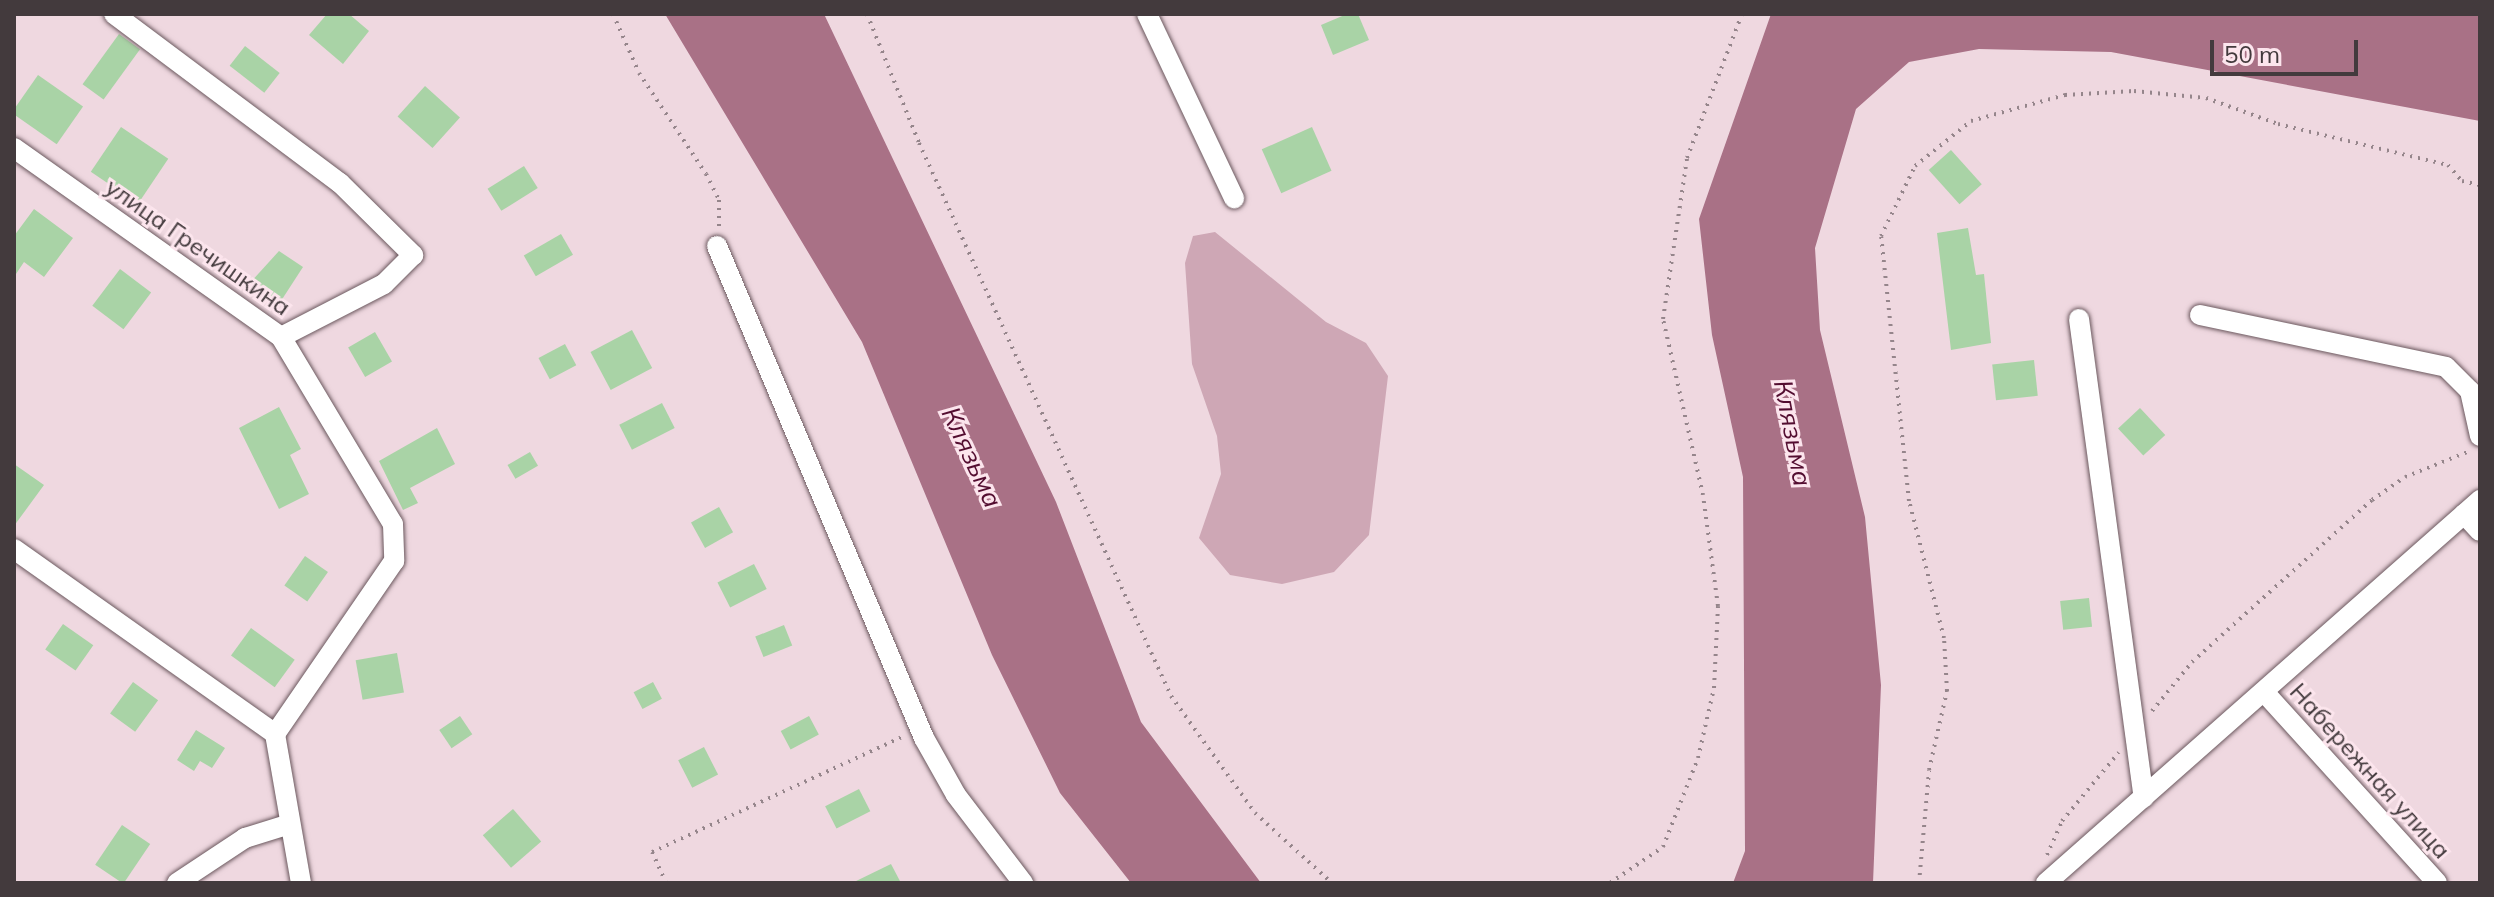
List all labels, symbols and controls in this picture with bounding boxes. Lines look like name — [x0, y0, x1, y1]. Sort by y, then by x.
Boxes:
scale bar — [2214, 24, 2362, 74]
text: 50 m — [2224, 39, 2280, 69]
street label: улица Гречишкина — [100, 172, 296, 322]
water label: Клязьма — [1767, 377, 1819, 489]
water label: Клязьма — [935, 402, 1009, 512]
street label: Набережная улица — [2284, 677, 2456, 865]

